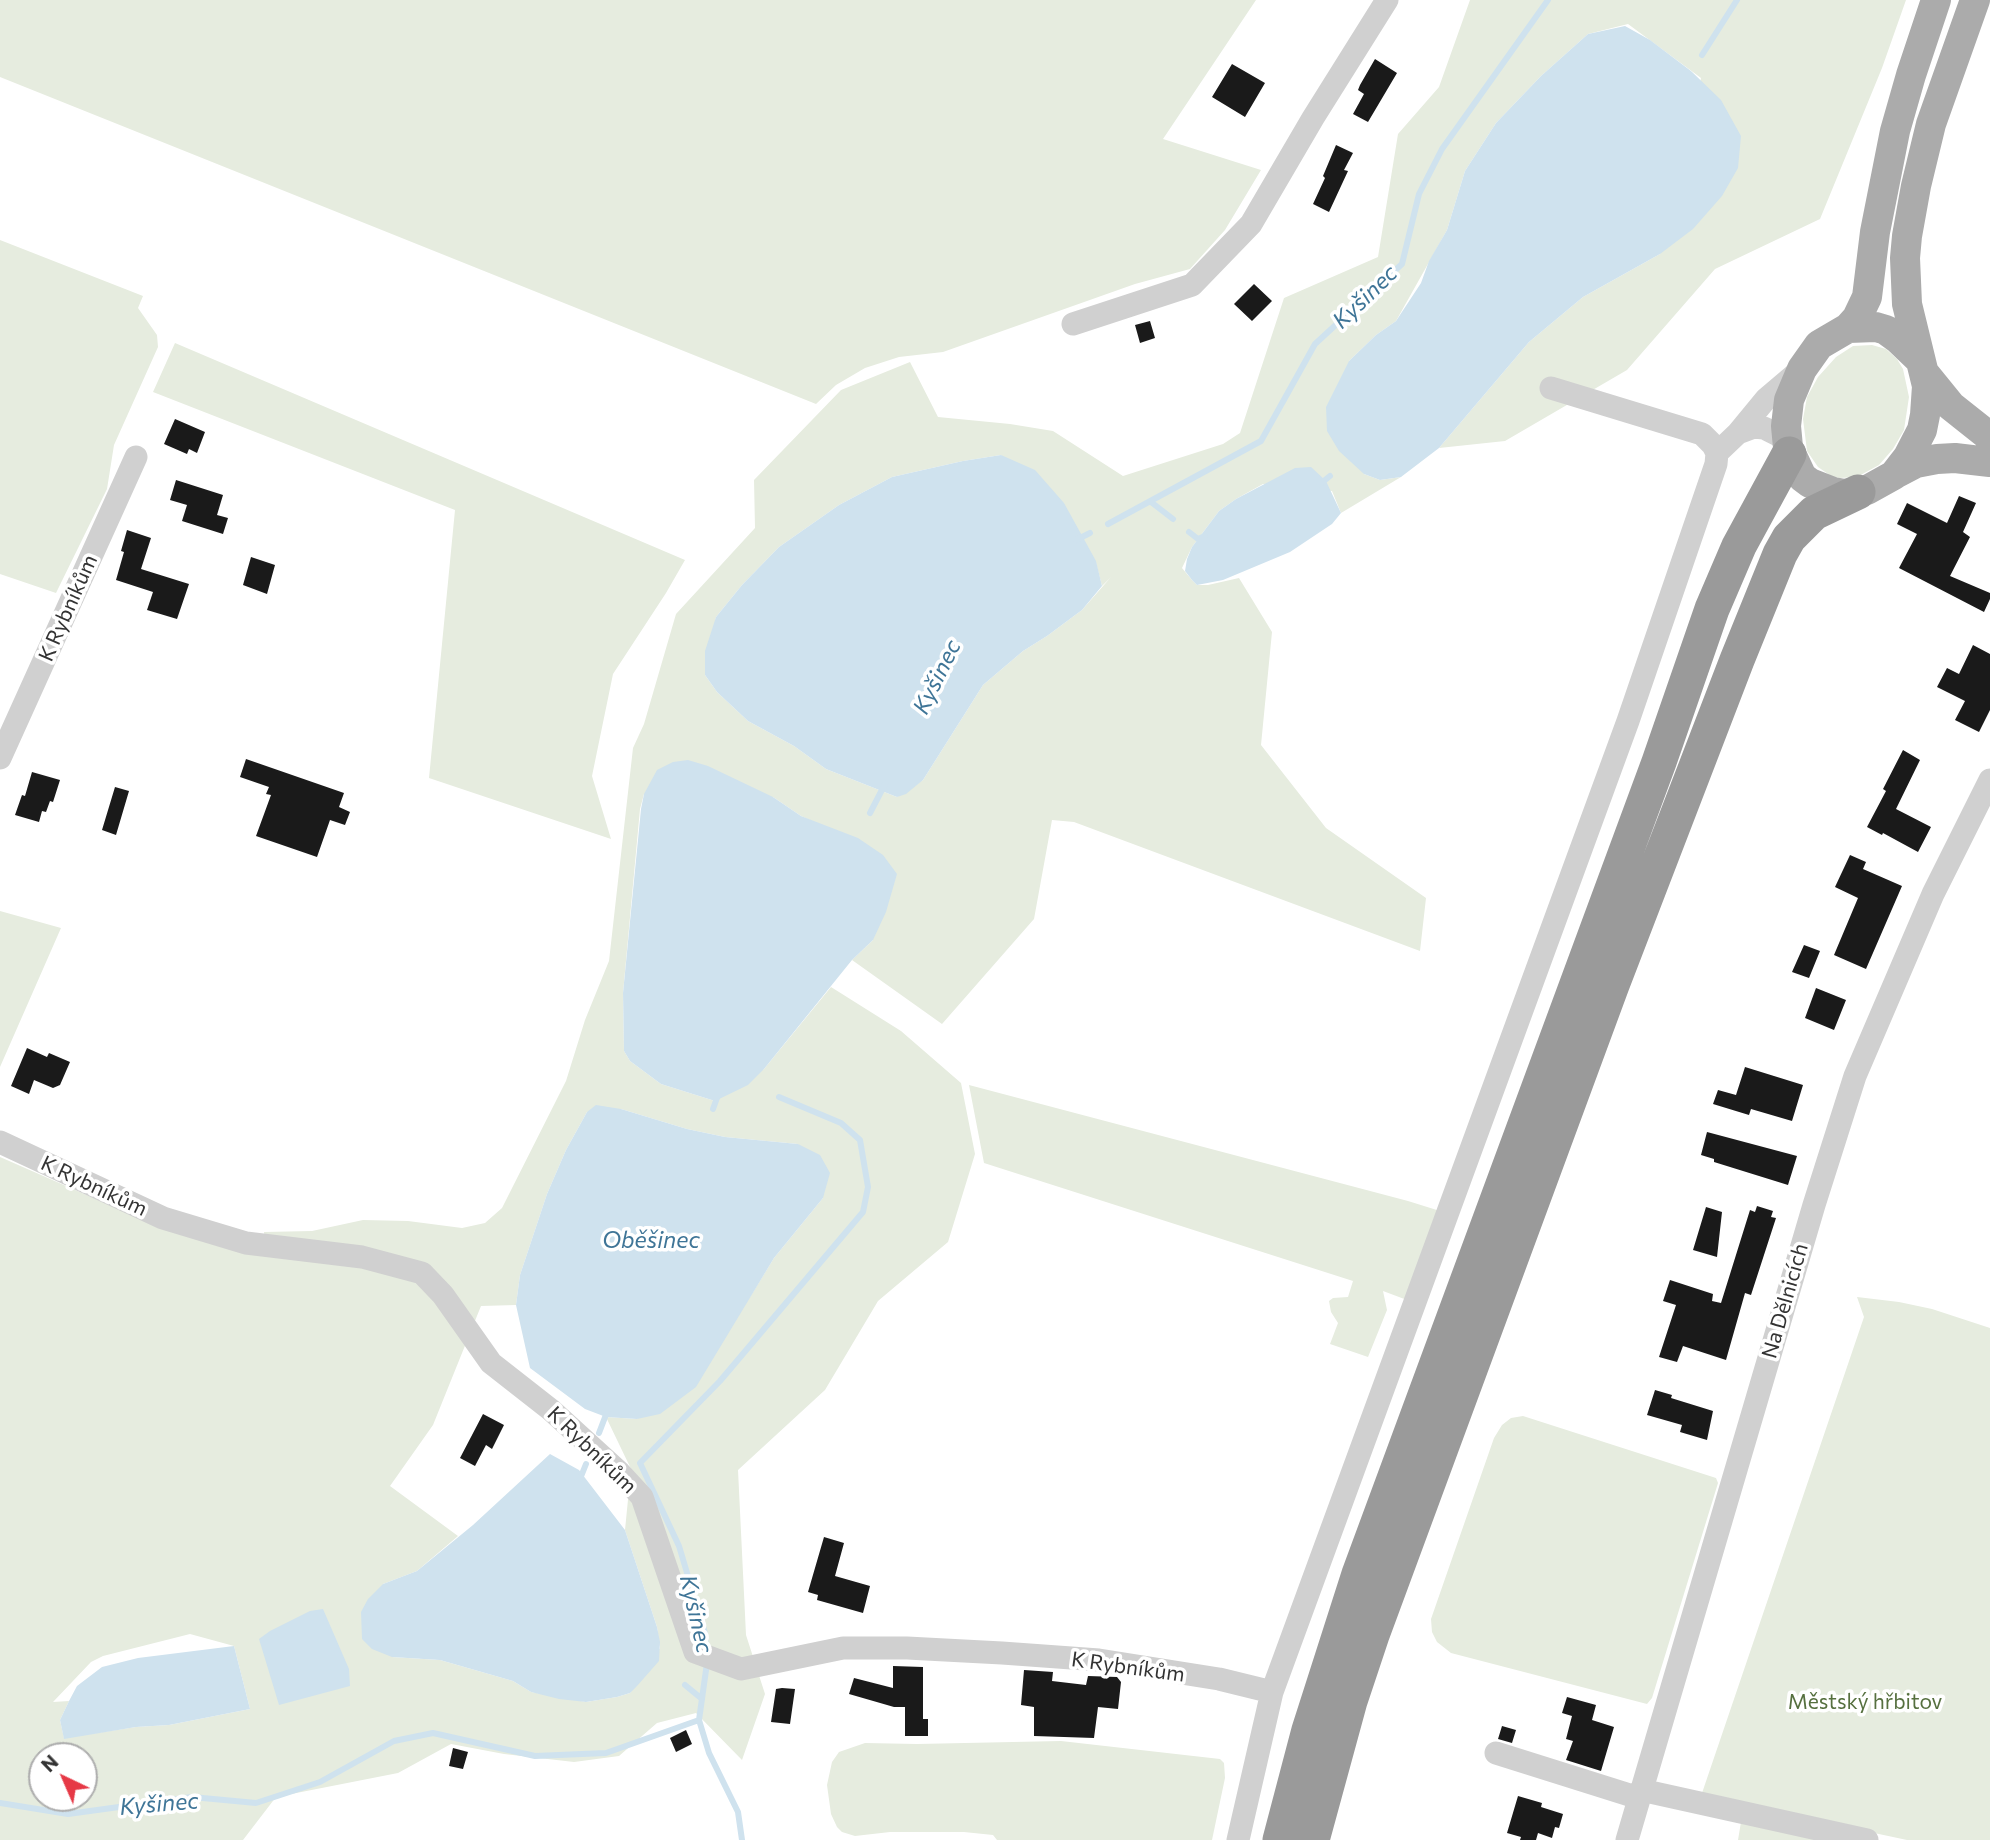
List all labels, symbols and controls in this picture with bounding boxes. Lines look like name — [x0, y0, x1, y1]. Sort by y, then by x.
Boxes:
water label: Kyšinec — [1327, 260, 1403, 334]
street label: K Rybníkům — [33, 551, 103, 665]
water label: Kyšinec — [907, 635, 967, 719]
street label: K Rybníkům — [37, 1150, 151, 1222]
water label: Oběšinec — [602, 1226, 700, 1254]
street label: Na Dělnicích — [1757, 1241, 1813, 1361]
street label: K Rybníkům — [542, 1401, 642, 1499]
water label: Kyšinec — [674, 1572, 718, 1656]
street label: K Rybníkům — [1070, 1647, 1186, 1687]
park label: Městský hřbitov — [1788, 1689, 1942, 1715]
north arrow — [28, 1742, 98, 1812]
text: N — [36, 1750, 63, 1776]
water label: Kyšinec — [118, 1787, 200, 1821]

